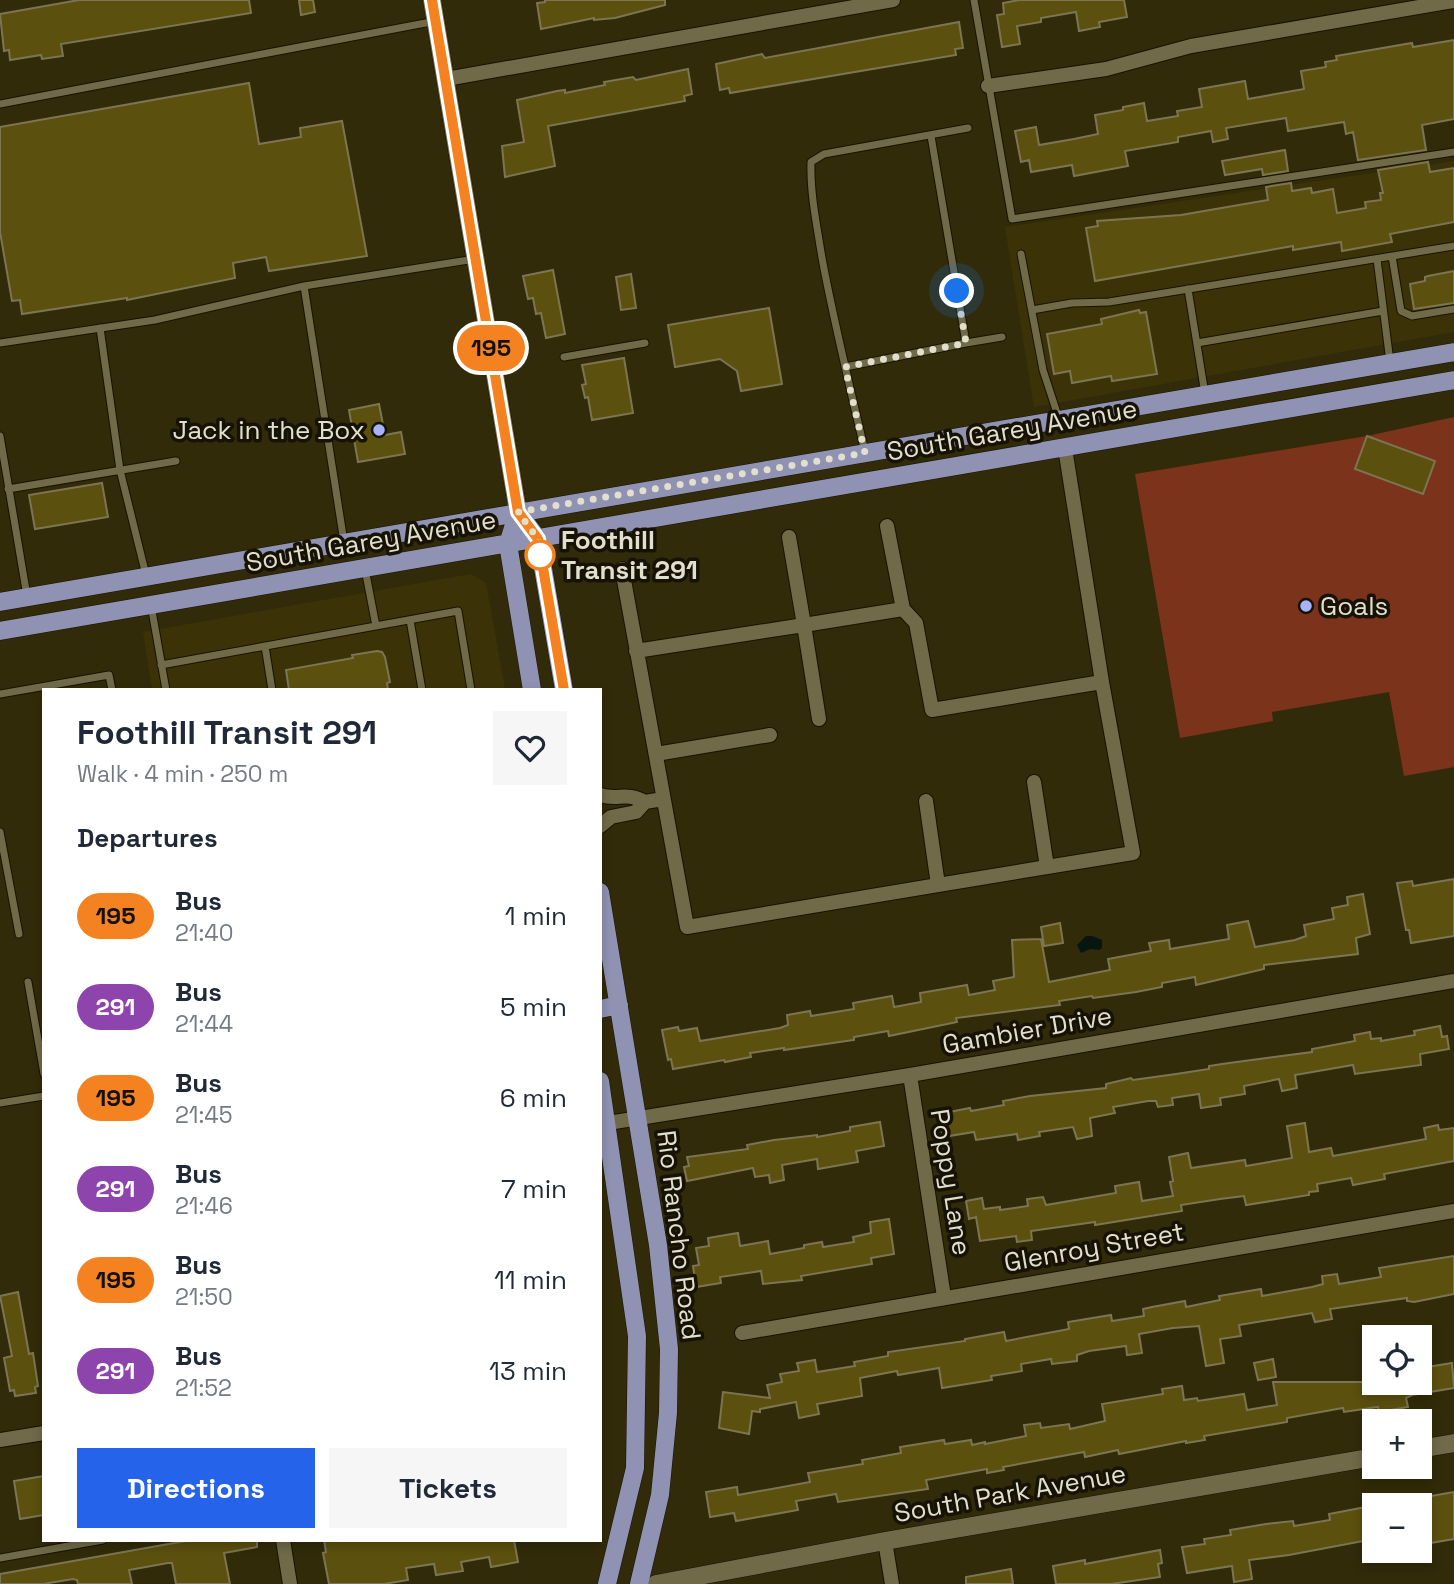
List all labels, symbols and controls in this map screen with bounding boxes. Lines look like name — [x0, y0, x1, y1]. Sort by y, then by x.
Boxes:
your location — [939, 273, 974, 308]
line badge: 195 — [451, 325, 531, 371]
text: 195 — [471, 332, 511, 363]
street label: South Garey Avenue — [884, 391, 1140, 469]
place label: Jack in the Box — [173, 413, 365, 447]
marker: Jack in the Box — [371, 422, 387, 438]
street label: South Garey Avenue — [243, 502, 499, 580]
place label: Foothill Transit 291 — [561, 523, 698, 587]
marker: Foothill Transit 291 — [525, 540, 555, 570]
place label: Goals — [1320, 589, 1388, 623]
marker: Goals — [1298, 598, 1314, 614]
button: heart — [493, 711, 567, 785]
text: Foothill Transit 291 — [77, 712, 377, 754]
text: Walk · 4 min · 250 m — [77, 759, 288, 789]
text: Departures — [77, 821, 218, 855]
text: Bus — [175, 884, 222, 918]
text: 1 min — [505, 899, 567, 933]
text: 195 — [95, 900, 136, 931]
text: 21:40 — [175, 918, 233, 948]
text: Bus — [175, 975, 222, 1009]
text: 5 min — [500, 990, 567, 1024]
text: 291 — [96, 991, 135, 1022]
street label: Gambier Drive — [939, 998, 1115, 1062]
text: 21:44 — [175, 1009, 233, 1039]
text: Bus — [175, 1066, 222, 1100]
text: 6 min — [500, 1081, 567, 1115]
text: 195 — [95, 1082, 136, 1113]
text: 21:45 — [175, 1100, 232, 1130]
street label: Poppy Lane — [923, 1106, 979, 1258]
street label: Rio Rancho Road — [649, 1128, 709, 1342]
text: Bus — [175, 1157, 222, 1191]
text: 7 min — [501, 1172, 567, 1206]
text: 291 — [96, 1173, 135, 1204]
text: 21:46 — [175, 1191, 233, 1221]
street label: Glenroy Street — [1001, 1214, 1187, 1280]
text: Bus — [175, 1248, 222, 1282]
text: 11 min — [494, 1263, 567, 1297]
text: 195 — [95, 1264, 136, 1295]
text: 21:50 — [175, 1282, 233, 1312]
map controls — [1362, 1325, 1432, 1563]
button: locate — [1362, 1325, 1432, 1395]
text: Bus — [175, 1339, 222, 1373]
text: 13 min — [489, 1354, 567, 1388]
text: 291 — [96, 1355, 135, 1386]
text: 21:52 — [175, 1373, 232, 1403]
button: + — [1362, 1409, 1432, 1479]
button: Directions — [77, 1448, 315, 1528]
button: Tickets — [329, 1448, 567, 1528]
street label: South Park Avenue — [891, 1456, 1129, 1530]
button: − — [1362, 1493, 1432, 1563]

